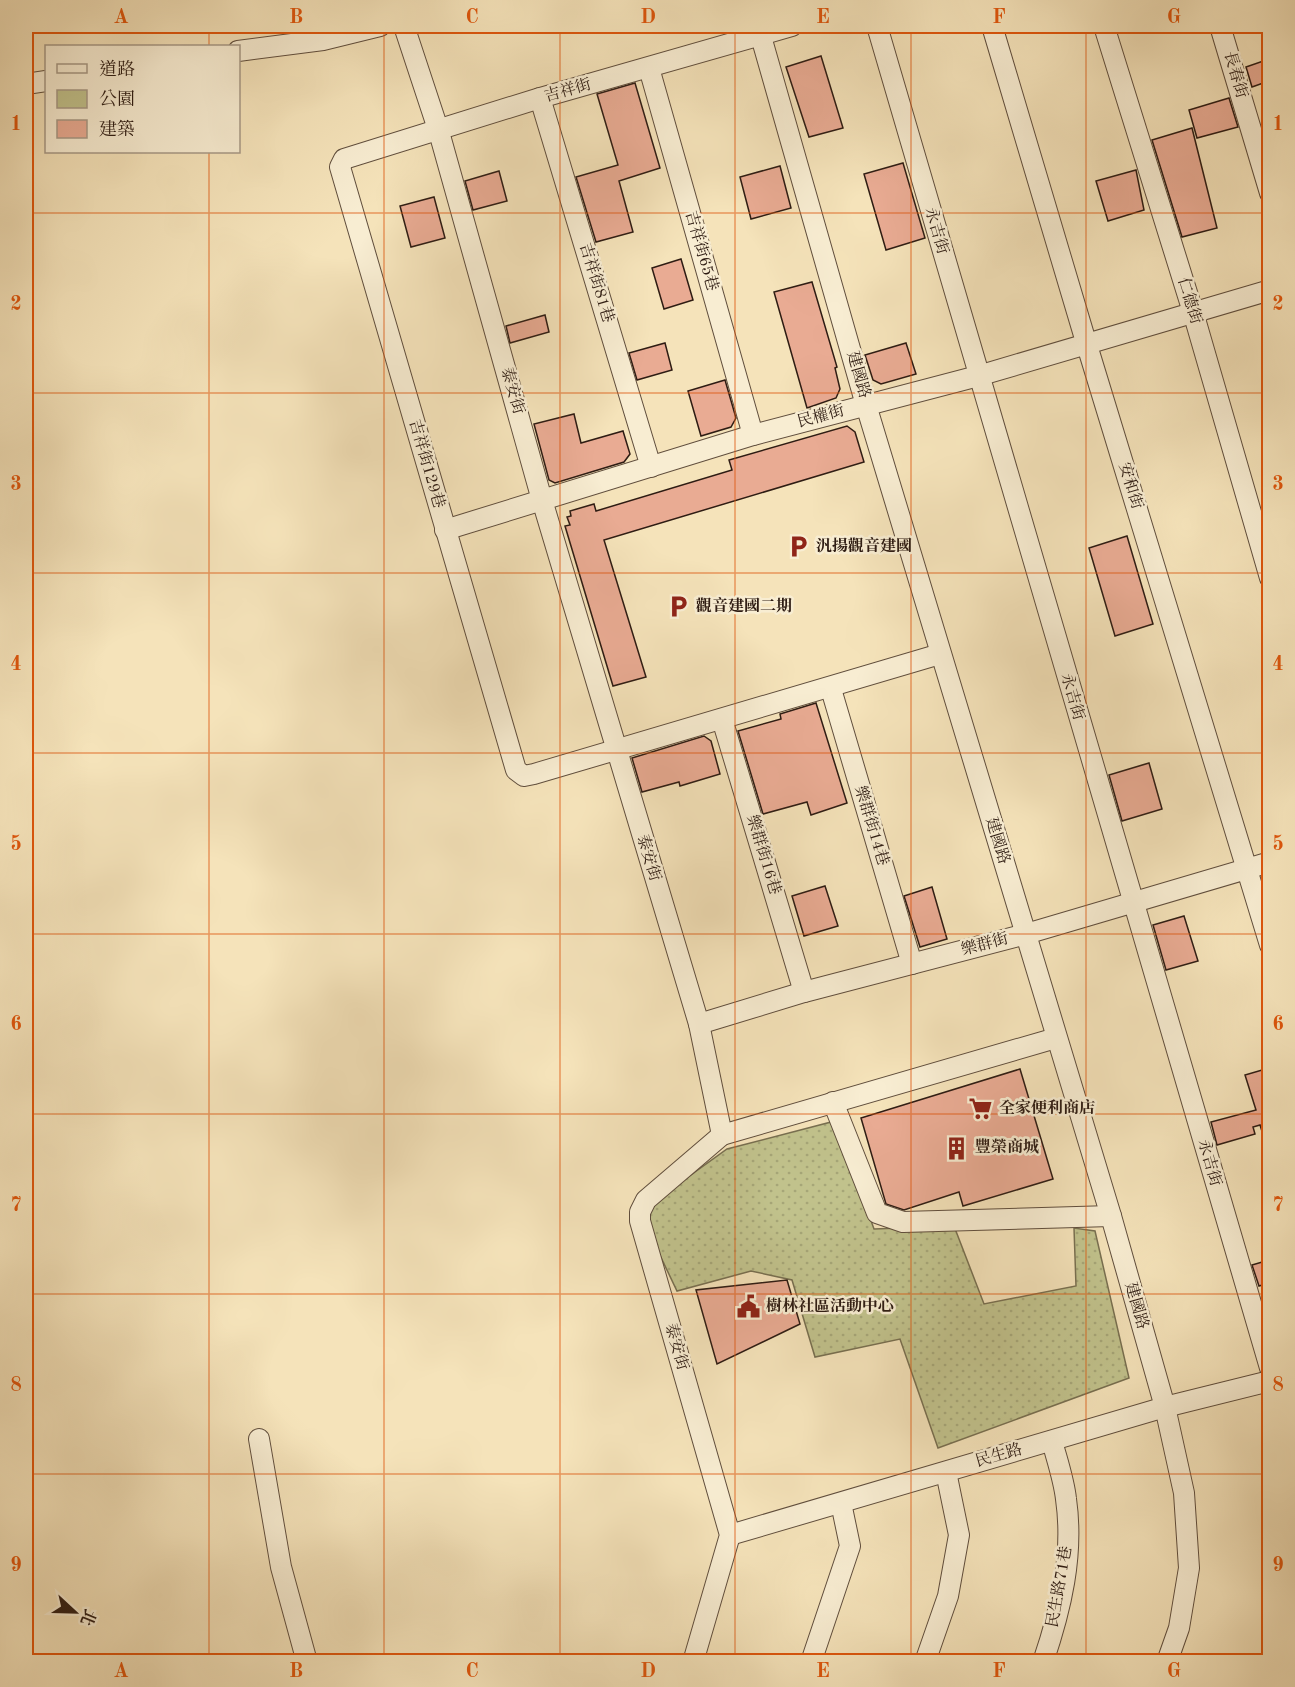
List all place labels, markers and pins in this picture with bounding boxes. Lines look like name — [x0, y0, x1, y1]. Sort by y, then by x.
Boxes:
parking icon: 汎揚觀音建國 — [785, 534, 811, 560]
place label: 汎揚觀音建國 — [816, 536, 912, 555]
parking icon: 觀音建國二期 — [665, 594, 691, 620]
place label: 觀音建國二期 — [696, 596, 792, 615]
supermarket icon: 全家便利商店 — [968, 1096, 994, 1122]
place label: 全家便利商店 — [999, 1098, 1095, 1117]
building icon: 豐榮商城 — [944, 1135, 970, 1161]
place label: 豐榮商城 — [975, 1137, 1039, 1156]
public building icon: 樹林社區活動中心 — [735, 1294, 761, 1320]
place label: 樹林社區活動中心 — [766, 1297, 894, 1315]

